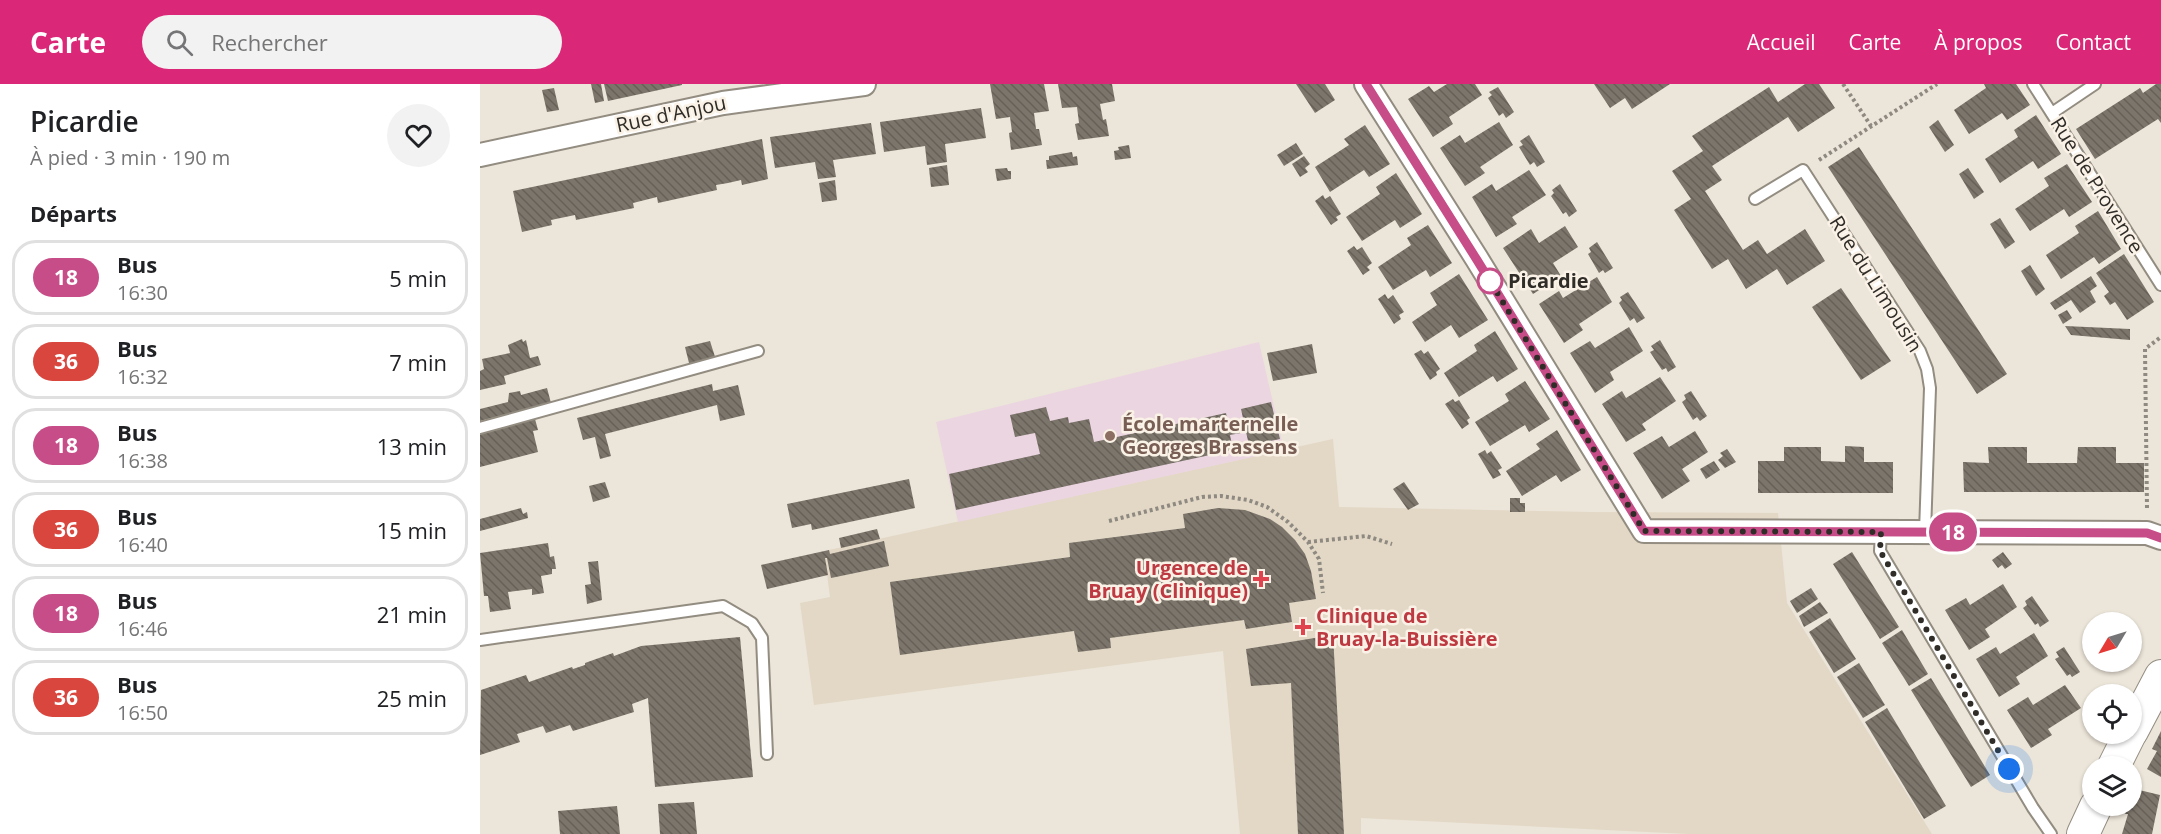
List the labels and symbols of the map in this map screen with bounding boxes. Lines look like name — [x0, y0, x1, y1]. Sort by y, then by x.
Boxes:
street label: Rue d'Anjou — [613, 89, 728, 138]
street label: Rue de Provence — [2045, 111, 2150, 258]
street label: Rue du Limousin — [1824, 210, 1929, 357]
place label: Picardie — [1508, 267, 1589, 294]
marker: Picardie — [1477, 268, 1503, 294]
place label: École marternelle Georges Brassens — [1122, 410, 1298, 460]
marker: École marternelle Georges Brassens — [1103, 429, 1117, 443]
line badge: 18 — [1926, 512, 1980, 552]
place label: Urgence de Bruay (Clinique) — [1088, 554, 1248, 604]
marker: Urgence de Bruay (Clinique) — [1252, 570, 1270, 588]
place label: Clinique de Bruay-la-Buissière — [1316, 602, 1498, 652]
north arrow — [2082, 612, 2142, 672]
marker: Clinique de Bruay-la-Buissière — [1294, 618, 1312, 636]
your location — [1994, 754, 2024, 784]

